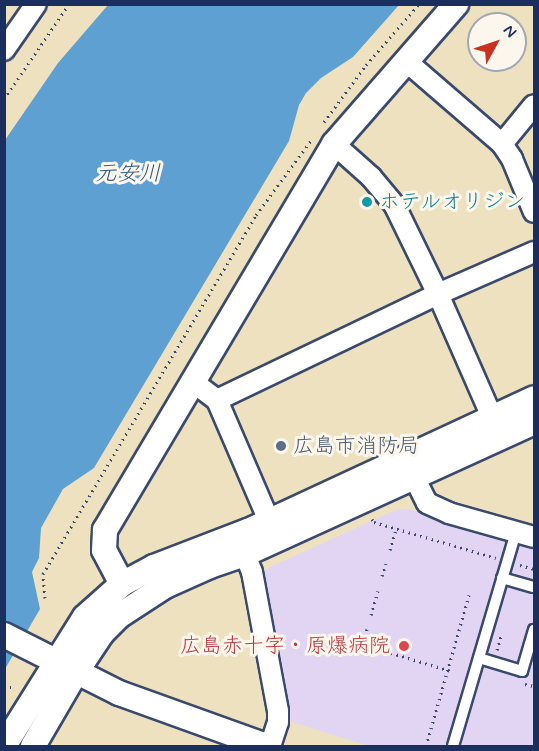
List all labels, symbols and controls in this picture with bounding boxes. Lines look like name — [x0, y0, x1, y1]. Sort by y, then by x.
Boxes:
north arrow — [467, 12, 527, 72]
text: N — [498, 21, 521, 42]
water label: 元安川 — [95, 162, 161, 188]
place label: ホテルオリジン — [379, 189, 526, 215]
marker: ホテルオリジン — [360, 195, 374, 209]
place label: 広島市消防局 — [293, 433, 419, 459]
marker: 広島市消防局 — [274, 439, 288, 453]
place label: 広島赤十字・原爆病院 — [180, 633, 390, 659]
marker: 広島赤十字・原爆病院 — [395, 637, 413, 655]

